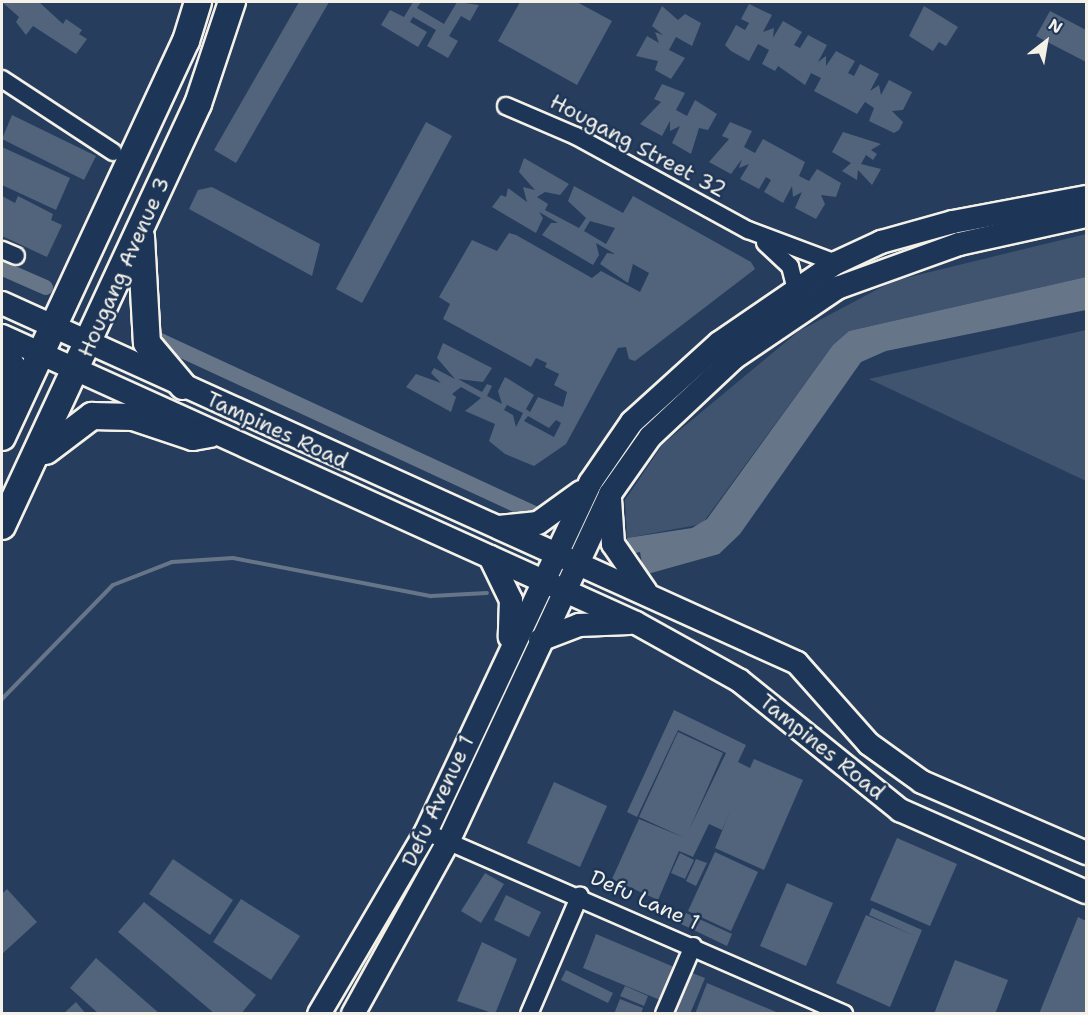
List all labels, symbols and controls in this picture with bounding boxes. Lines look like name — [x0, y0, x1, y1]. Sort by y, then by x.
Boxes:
north arrow — [1016, 12, 1076, 72]
text: N — [1045, 14, 1066, 38]
street label: Hougang Street 32 — [546, 89, 730, 203]
street label: Hougang Avenue 3 — [73, 173, 175, 361]
street label: Tampines Road — [202, 386, 352, 474]
street label: Tampines Road — [754, 689, 890, 805]
street label: Defu Avenue 1 — [397, 731, 479, 871]
street label: Defu Lane 1 — [587, 865, 703, 935]

